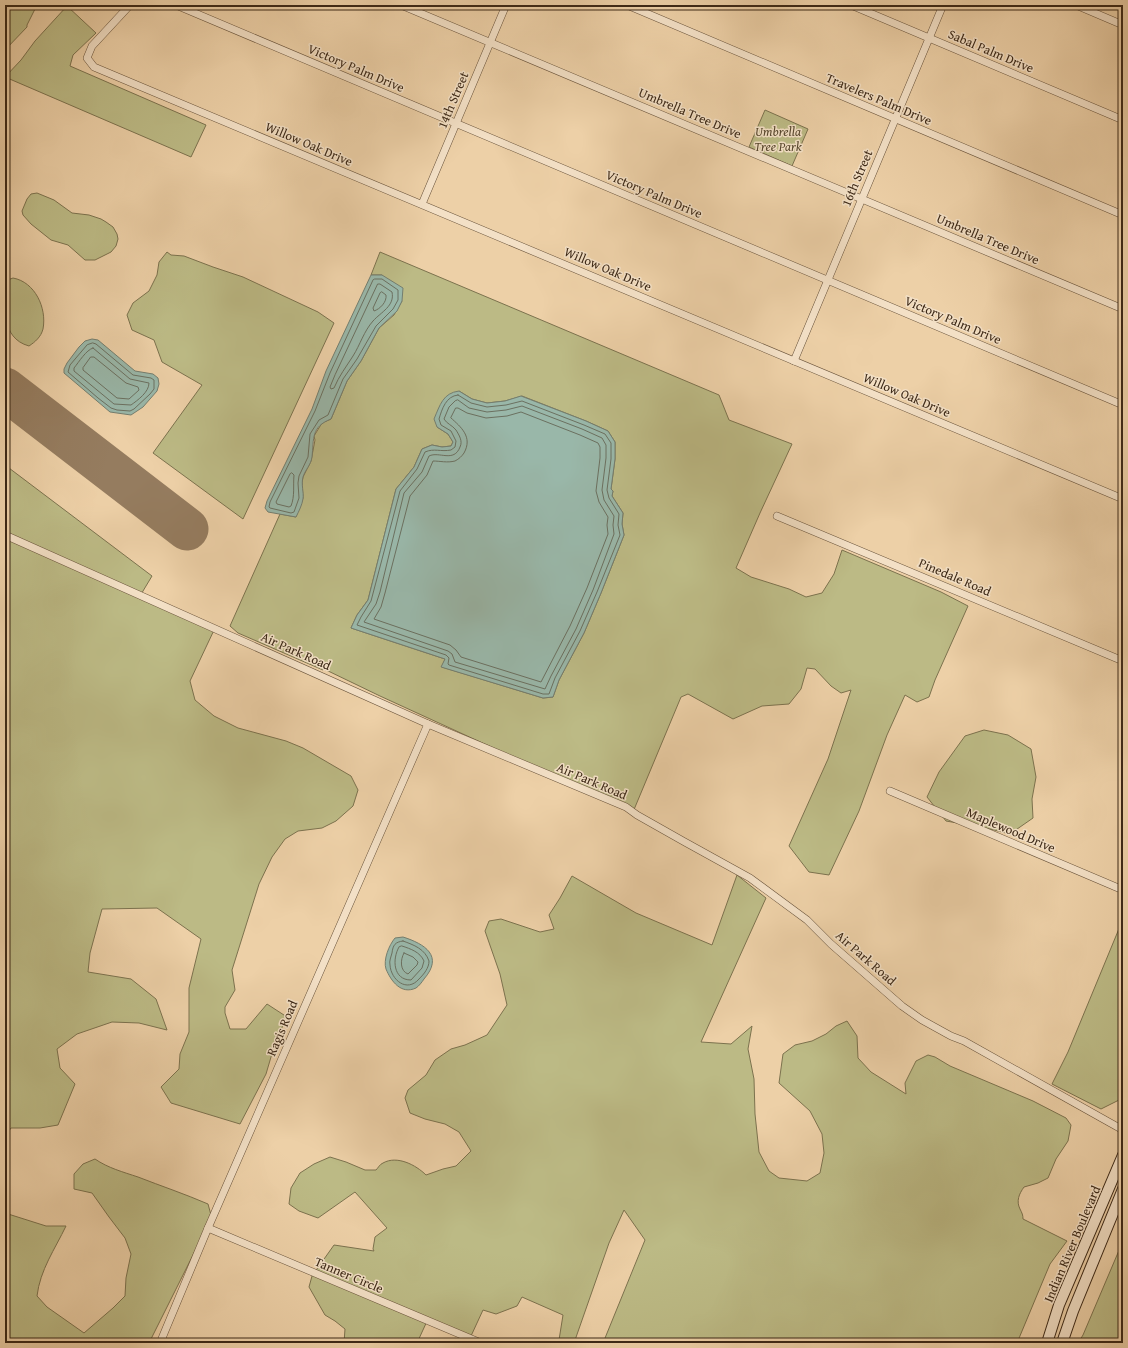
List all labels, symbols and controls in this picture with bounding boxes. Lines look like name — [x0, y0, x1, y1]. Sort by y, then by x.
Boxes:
street label: Sabal Palm Drive — [945, 24, 1037, 78]
street label: Victory Palm Drive — [305, 39, 407, 97]
street label: 14th Street — [432, 68, 474, 131]
street label: Travelers Palm Drive — [823, 68, 935, 130]
street label: Umbrella Tree Drive — [636, 83, 744, 143]
street label: Willow Oak Drive — [262, 117, 356, 171]
park label: Umbrella Tree Park — [754, 122, 802, 156]
street label: 16th Street — [836, 146, 878, 209]
street label: Victory Palm Drive — [603, 165, 705, 223]
street label: Umbrella Tree Drive — [934, 209, 1042, 269]
street label: Willow Oak Drive — [561, 242, 655, 296]
street label: Victory Palm Drive — [902, 291, 1004, 349]
street label: Willow Oak Drive — [860, 368, 954, 422]
street label: Pinedale Road — [916, 553, 994, 601]
street label: Air Park Road — [258, 627, 334, 675]
street label: Air Park Road — [554, 758, 630, 804]
street label: Maplewood Drive — [964, 803, 1058, 857]
street label: Air Park Road — [831, 926, 901, 990]
street label: Ragis Road — [262, 997, 302, 1059]
street label: Indian River Boulevard — [1039, 1183, 1105, 1305]
street label: Tanner Circle — [312, 1252, 386, 1298]

